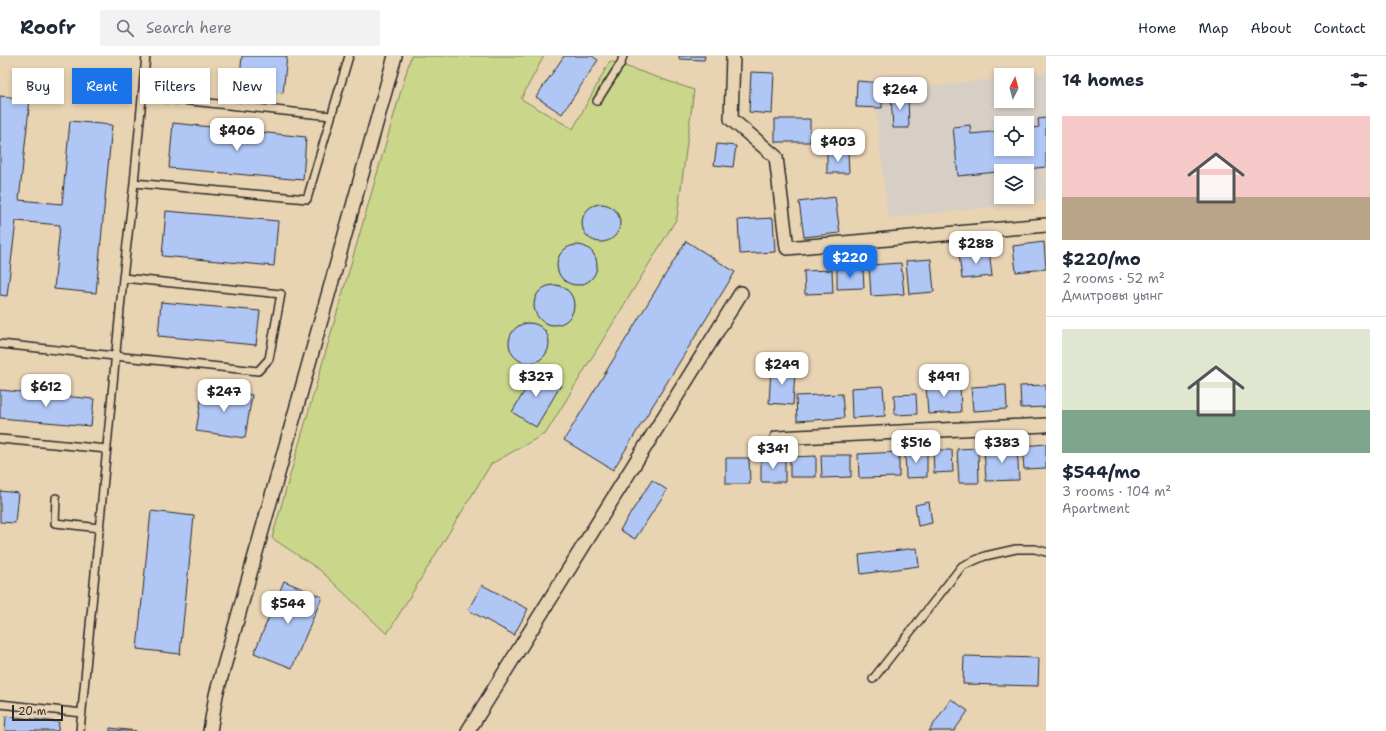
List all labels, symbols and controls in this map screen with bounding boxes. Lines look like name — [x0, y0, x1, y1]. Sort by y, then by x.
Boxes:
search box — [100, 10, 380, 46]
text: Roofr — [20, 15, 76, 40]
icon: search — [114, 17, 136, 39]
text: Search here — [146, 18, 232, 38]
text: Home — [1138, 19, 1177, 37]
text: Map — [1199, 19, 1229, 37]
text: About — [1251, 19, 1292, 37]
text: Contact — [1314, 19, 1366, 37]
chip: Buy — [12, 68, 64, 104]
chip: Rent — [72, 68, 132, 104]
chip: Filters — [140, 68, 210, 104]
chip: New — [218, 68, 276, 104]
north arrow — [994, 68, 1034, 108]
map controls — [994, 68, 1034, 204]
text: 14 homes — [1062, 69, 1144, 91]
icon: filters — [1348, 69, 1370, 91]
pin: $264 — [876, 77, 924, 111]
text: $264 — [882, 81, 918, 98]
button: locate — [994, 116, 1034, 156]
pin: $406 — [213, 118, 261, 152]
text: $406 — [219, 122, 255, 139]
pin: $403 — [814, 129, 862, 163]
text: $403 — [820, 133, 856, 150]
icon: home — [1180, 142, 1252, 214]
button: layers — [994, 164, 1034, 204]
pin: $288 — [952, 231, 1000, 265]
text: $288 — [958, 235, 994, 252]
pin: $220 — [826, 245, 874, 279]
text: $220/mo — [1062, 248, 1141, 270]
text: $220 — [832, 249, 868, 266]
text: 2 rooms · 52 m² — [1062, 270, 1165, 287]
text: Дмитровы уынг — [1062, 287, 1163, 304]
pin: $249 — [758, 352, 806, 386]
icon: home — [1180, 355, 1252, 427]
text: $249 — [764, 356, 800, 373]
pin: $327 — [512, 364, 560, 398]
pin: $491 — [920, 364, 968, 398]
text: $327 — [518, 368, 554, 385]
text: $491 — [928, 368, 960, 385]
pin: $612 — [22, 374, 70, 408]
text: $612 — [30, 378, 62, 395]
pin: $247 — [200, 379, 248, 413]
text: $247 — [207, 383, 241, 400]
pin: $516 — [892, 430, 940, 464]
pin: $383 — [978, 430, 1026, 464]
text: $516 — [900, 434, 932, 451]
text: $383 — [984, 434, 1020, 451]
pin: $341 — [749, 436, 797, 470]
text: $341 — [757, 440, 789, 457]
text: $544/mo — [1062, 461, 1141, 483]
text: 3 rooms · 104 m² — [1062, 483, 1171, 500]
text: Apartment — [1062, 500, 1130, 517]
pin: $544 — [264, 591, 312, 625]
text: $544 — [270, 595, 306, 612]
scale bar — [12, 703, 63, 722]
text: 20 m — [18, 704, 46, 719]

